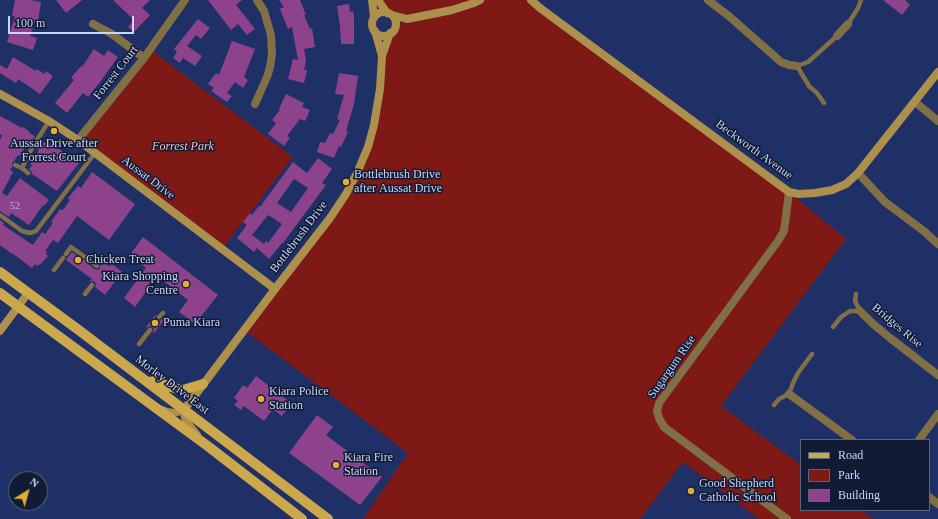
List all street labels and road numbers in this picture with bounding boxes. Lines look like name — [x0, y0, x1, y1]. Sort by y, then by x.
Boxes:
street label: Forrest Court — [91, 43, 141, 103]
street label: Beckworth Avenue — [713, 117, 795, 183]
street label: Aussat Drive — [119, 153, 177, 203]
street label: Bottlebrush Drive — [267, 198, 331, 276]
street label: Bridges Rise — [869, 301, 925, 351]
street label: Sugargum Rise — [645, 333, 699, 401]
street label: Morley Drive East — [132, 352, 212, 418]

